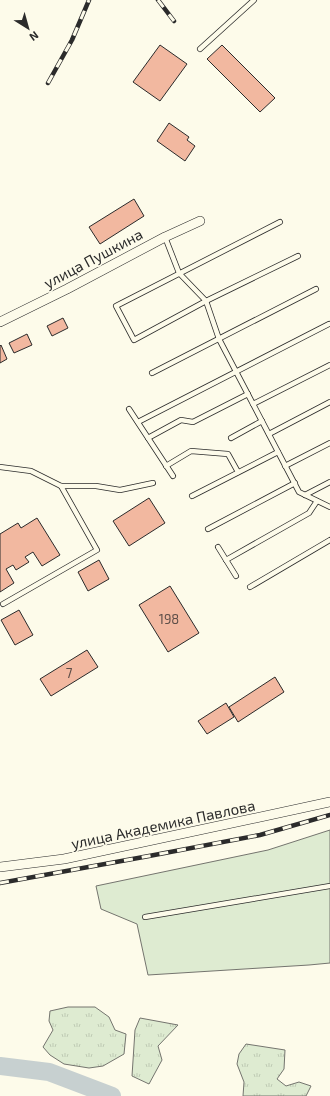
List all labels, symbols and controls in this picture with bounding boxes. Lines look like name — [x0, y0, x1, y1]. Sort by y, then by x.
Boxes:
north arrow — [8, 8, 48, 48]
text: N — [27, 29, 41, 44]
street label: улица Пушкина — [41, 224, 146, 292]
house number: 198 — [159, 611, 179, 627]
house number: 7 — [66, 665, 73, 681]
street label: улица Академика Павлова — [69, 796, 257, 853]

